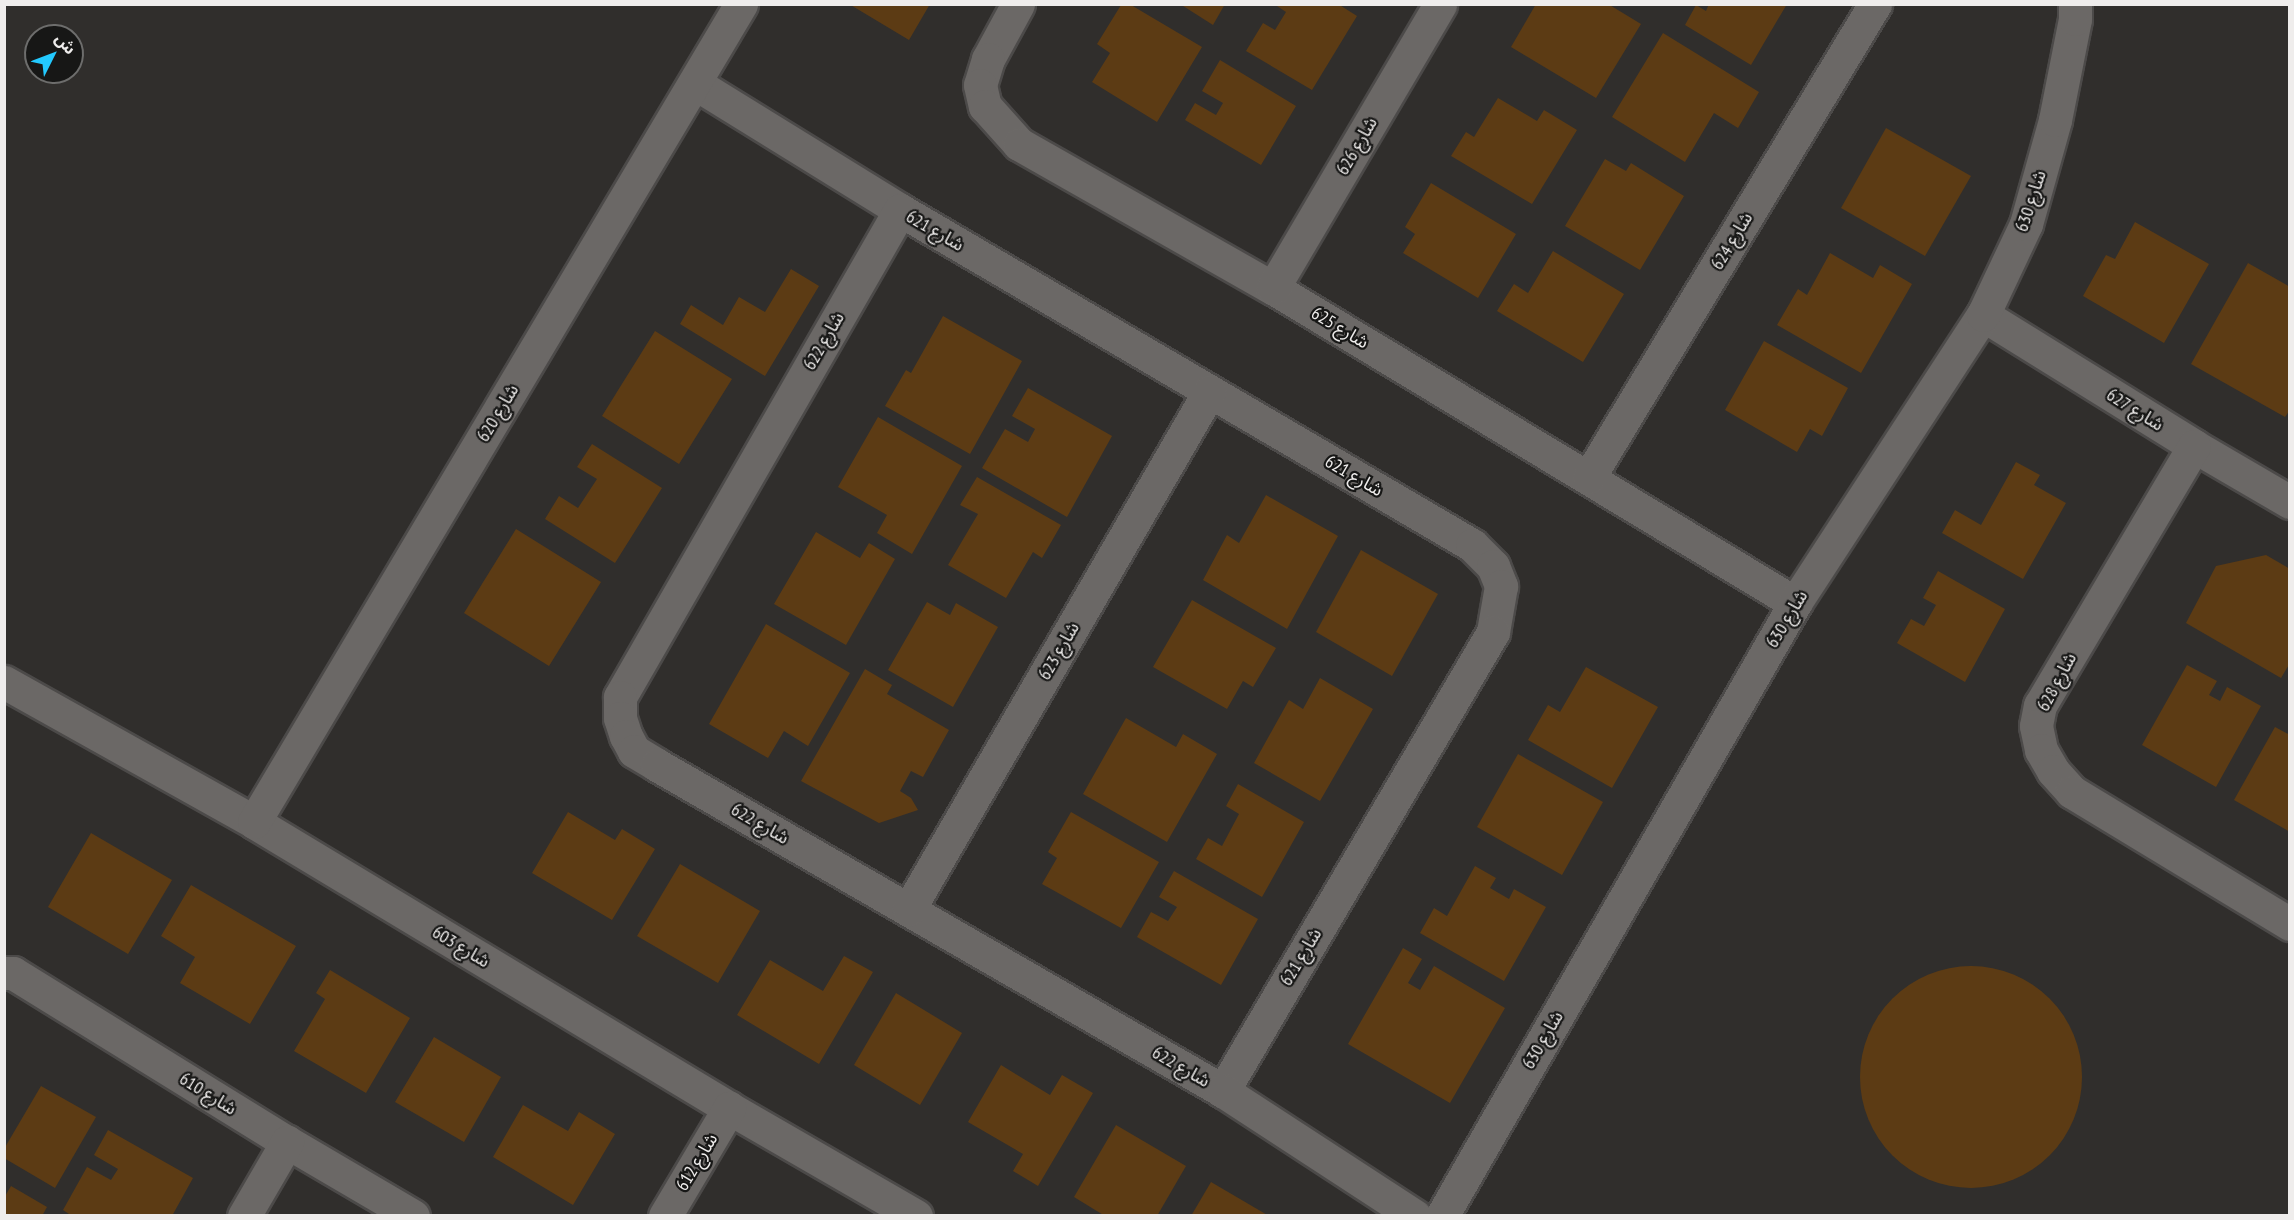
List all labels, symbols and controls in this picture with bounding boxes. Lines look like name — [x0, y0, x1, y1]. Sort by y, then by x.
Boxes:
north arrow — [24, 24, 84, 84]
text: ش — [51, 28, 81, 58]
street label: شارع 626 — [1332, 113, 1382, 179]
street label: شارع 630 — [2011, 168, 2051, 234]
street label: شارع 621 — [902, 206, 968, 256]
street label: شارع 624 — [1706, 208, 1758, 274]
street label: شارع 625 — [1307, 302, 1373, 354]
street label: شارع 622 — [799, 308, 849, 374]
street label: شارع 620 — [472, 380, 524, 446]
street label: شارع 627 — [2102, 384, 2168, 436]
street label: شارع 621 — [1321, 451, 1387, 501]
street label: شارع 630 — [1761, 586, 1813, 652]
street label: شارع 623 — [1034, 618, 1084, 684]
street label: شارع 628 — [2033, 649, 2081, 715]
street label: شارع 622 — [727, 799, 793, 849]
street label: شارع 603 — [428, 921, 494, 973]
street label: شارع 621 — [1275, 924, 1327, 990]
street label: شارع 630 — [1518, 1007, 1568, 1073]
street label: شارع 622 — [1148, 1042, 1214, 1092]
street label: شارع 610 — [175, 1068, 241, 1120]
street label: شارع 612 — [671, 1129, 723, 1195]

